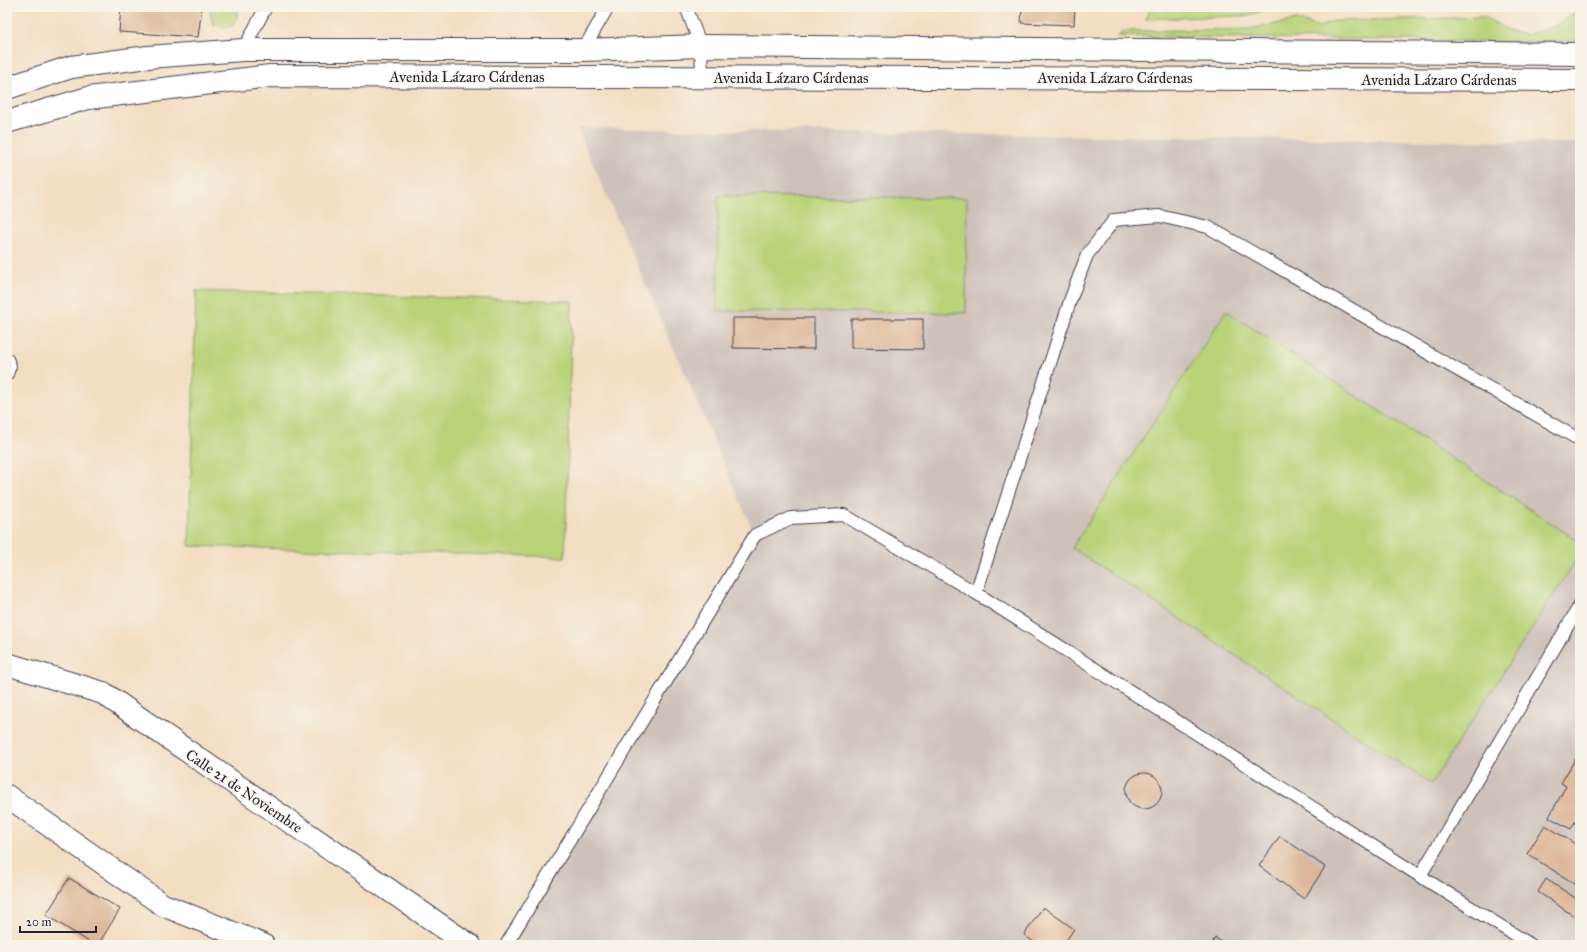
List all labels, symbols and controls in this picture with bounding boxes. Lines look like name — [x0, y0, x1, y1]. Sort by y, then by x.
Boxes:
street label: Avenida Lázaro Cárdenas — [389, 68, 545, 86]
street label: Avenida Lázaro Cárdenas — [713, 69, 869, 87]
street label: Avenida Lázaro Cárdenas — [1037, 69, 1193, 87]
street label: Avenida Lázaro Cárdenas — [1361, 71, 1517, 89]
street label: Calle 21 de Noviembre — [182, 745, 306, 837]
scale bar — [20, 908, 96, 934]
text: 20 m — [26, 915, 52, 929]

